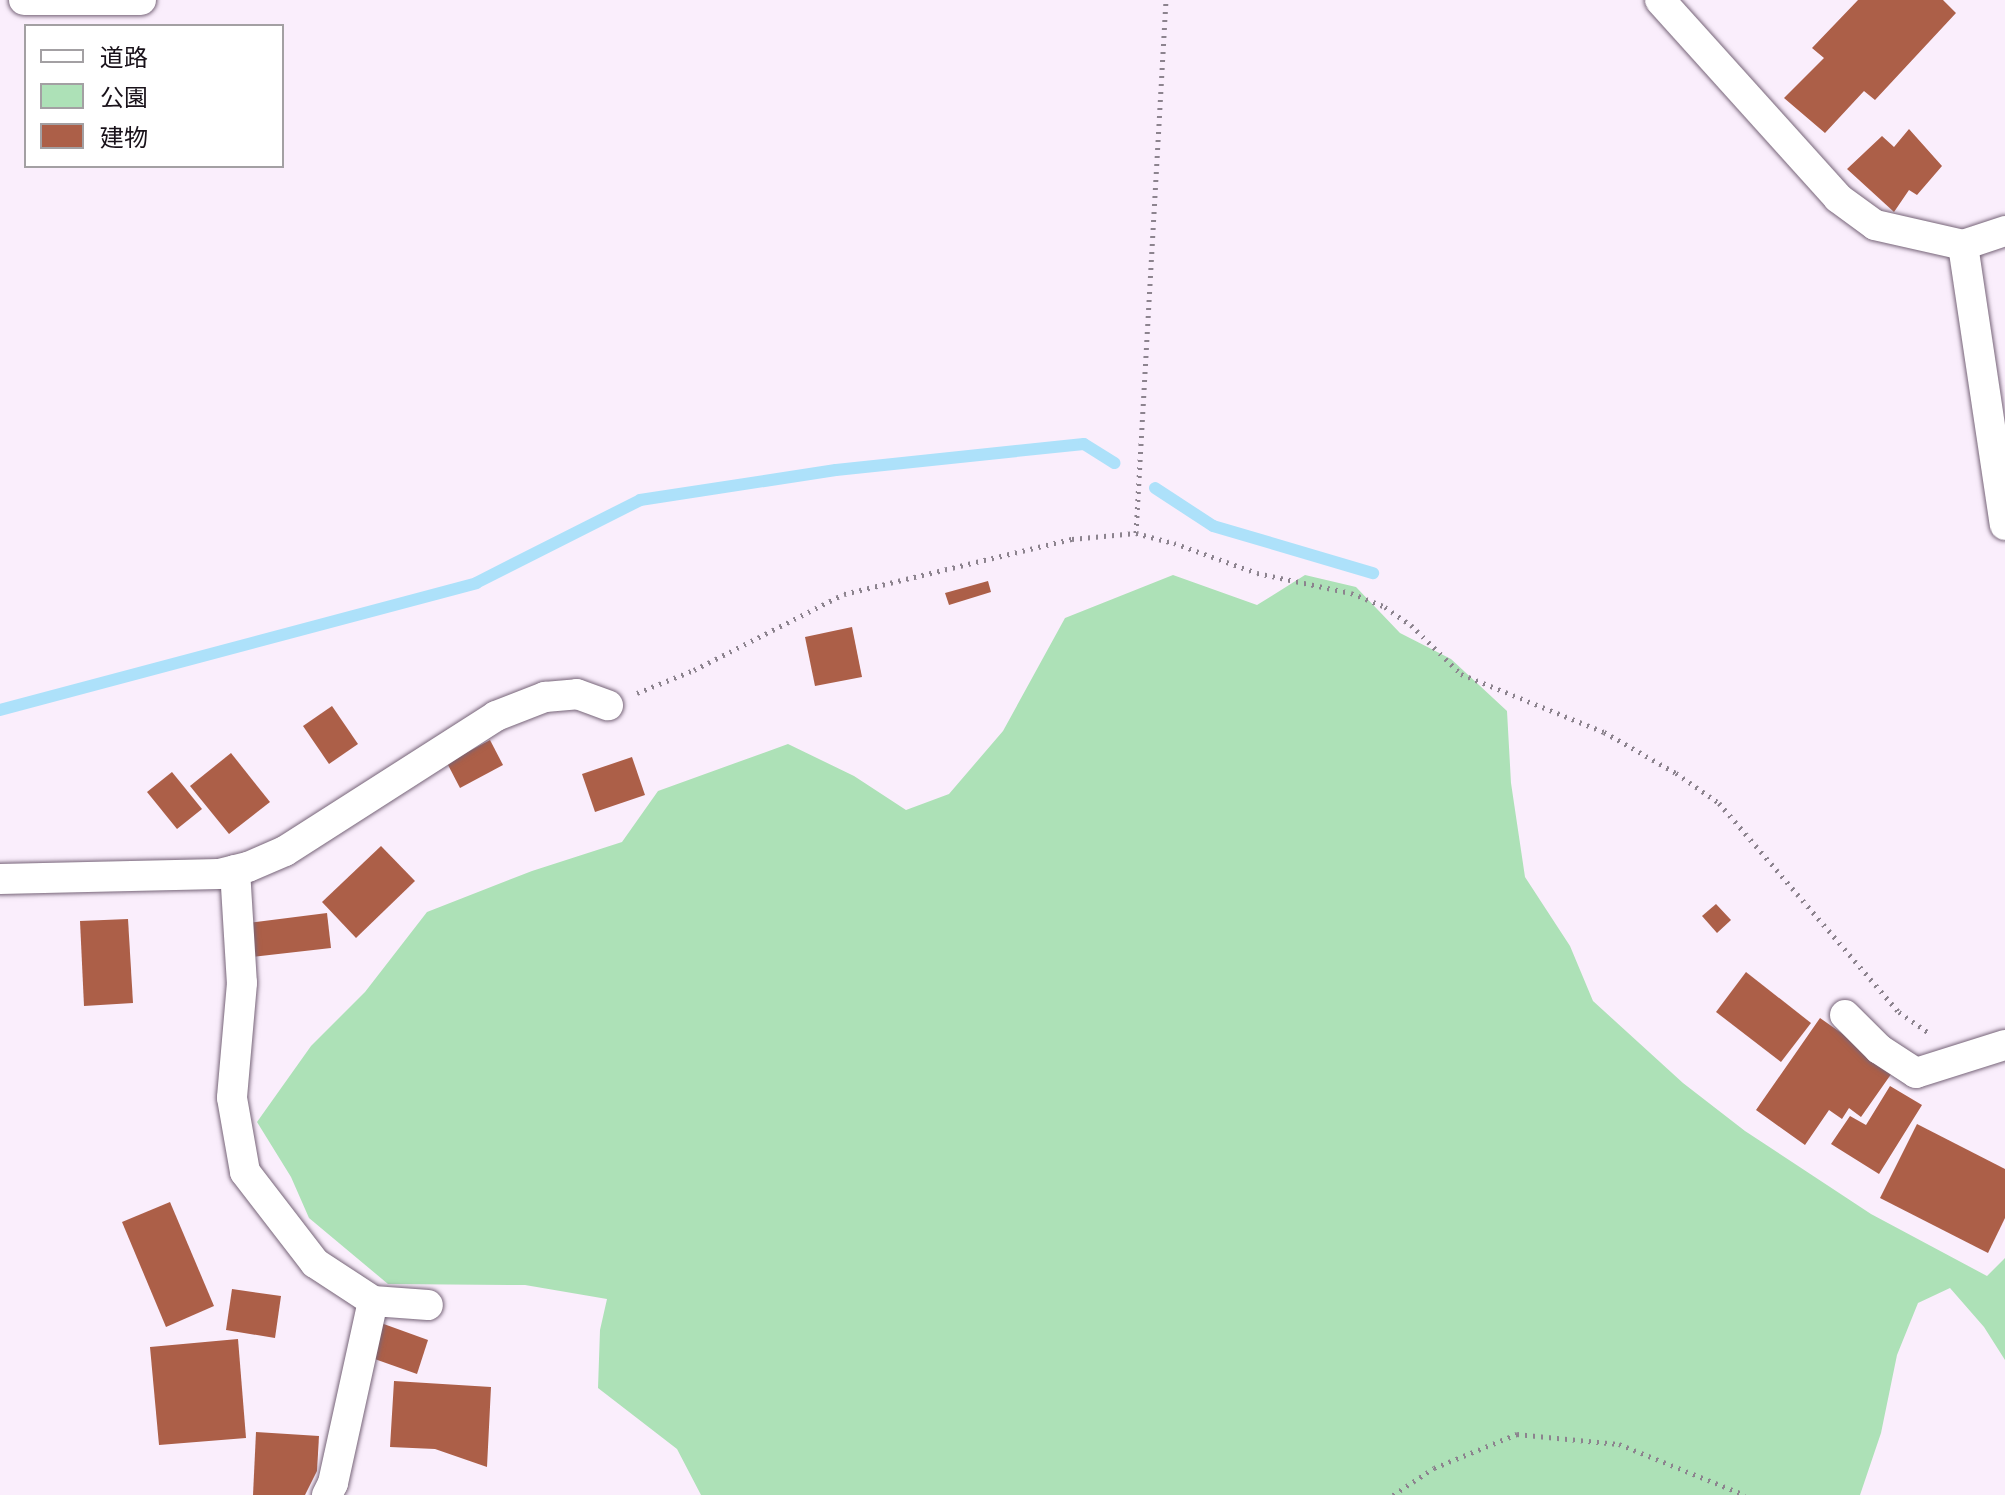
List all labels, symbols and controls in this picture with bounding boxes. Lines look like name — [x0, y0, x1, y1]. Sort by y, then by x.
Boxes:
legend — [24, 24, 284, 168]
text: 道路 — [100, 41, 148, 74]
text: 公園 — [100, 81, 148, 114]
text: 建物 — [100, 121, 148, 154]

